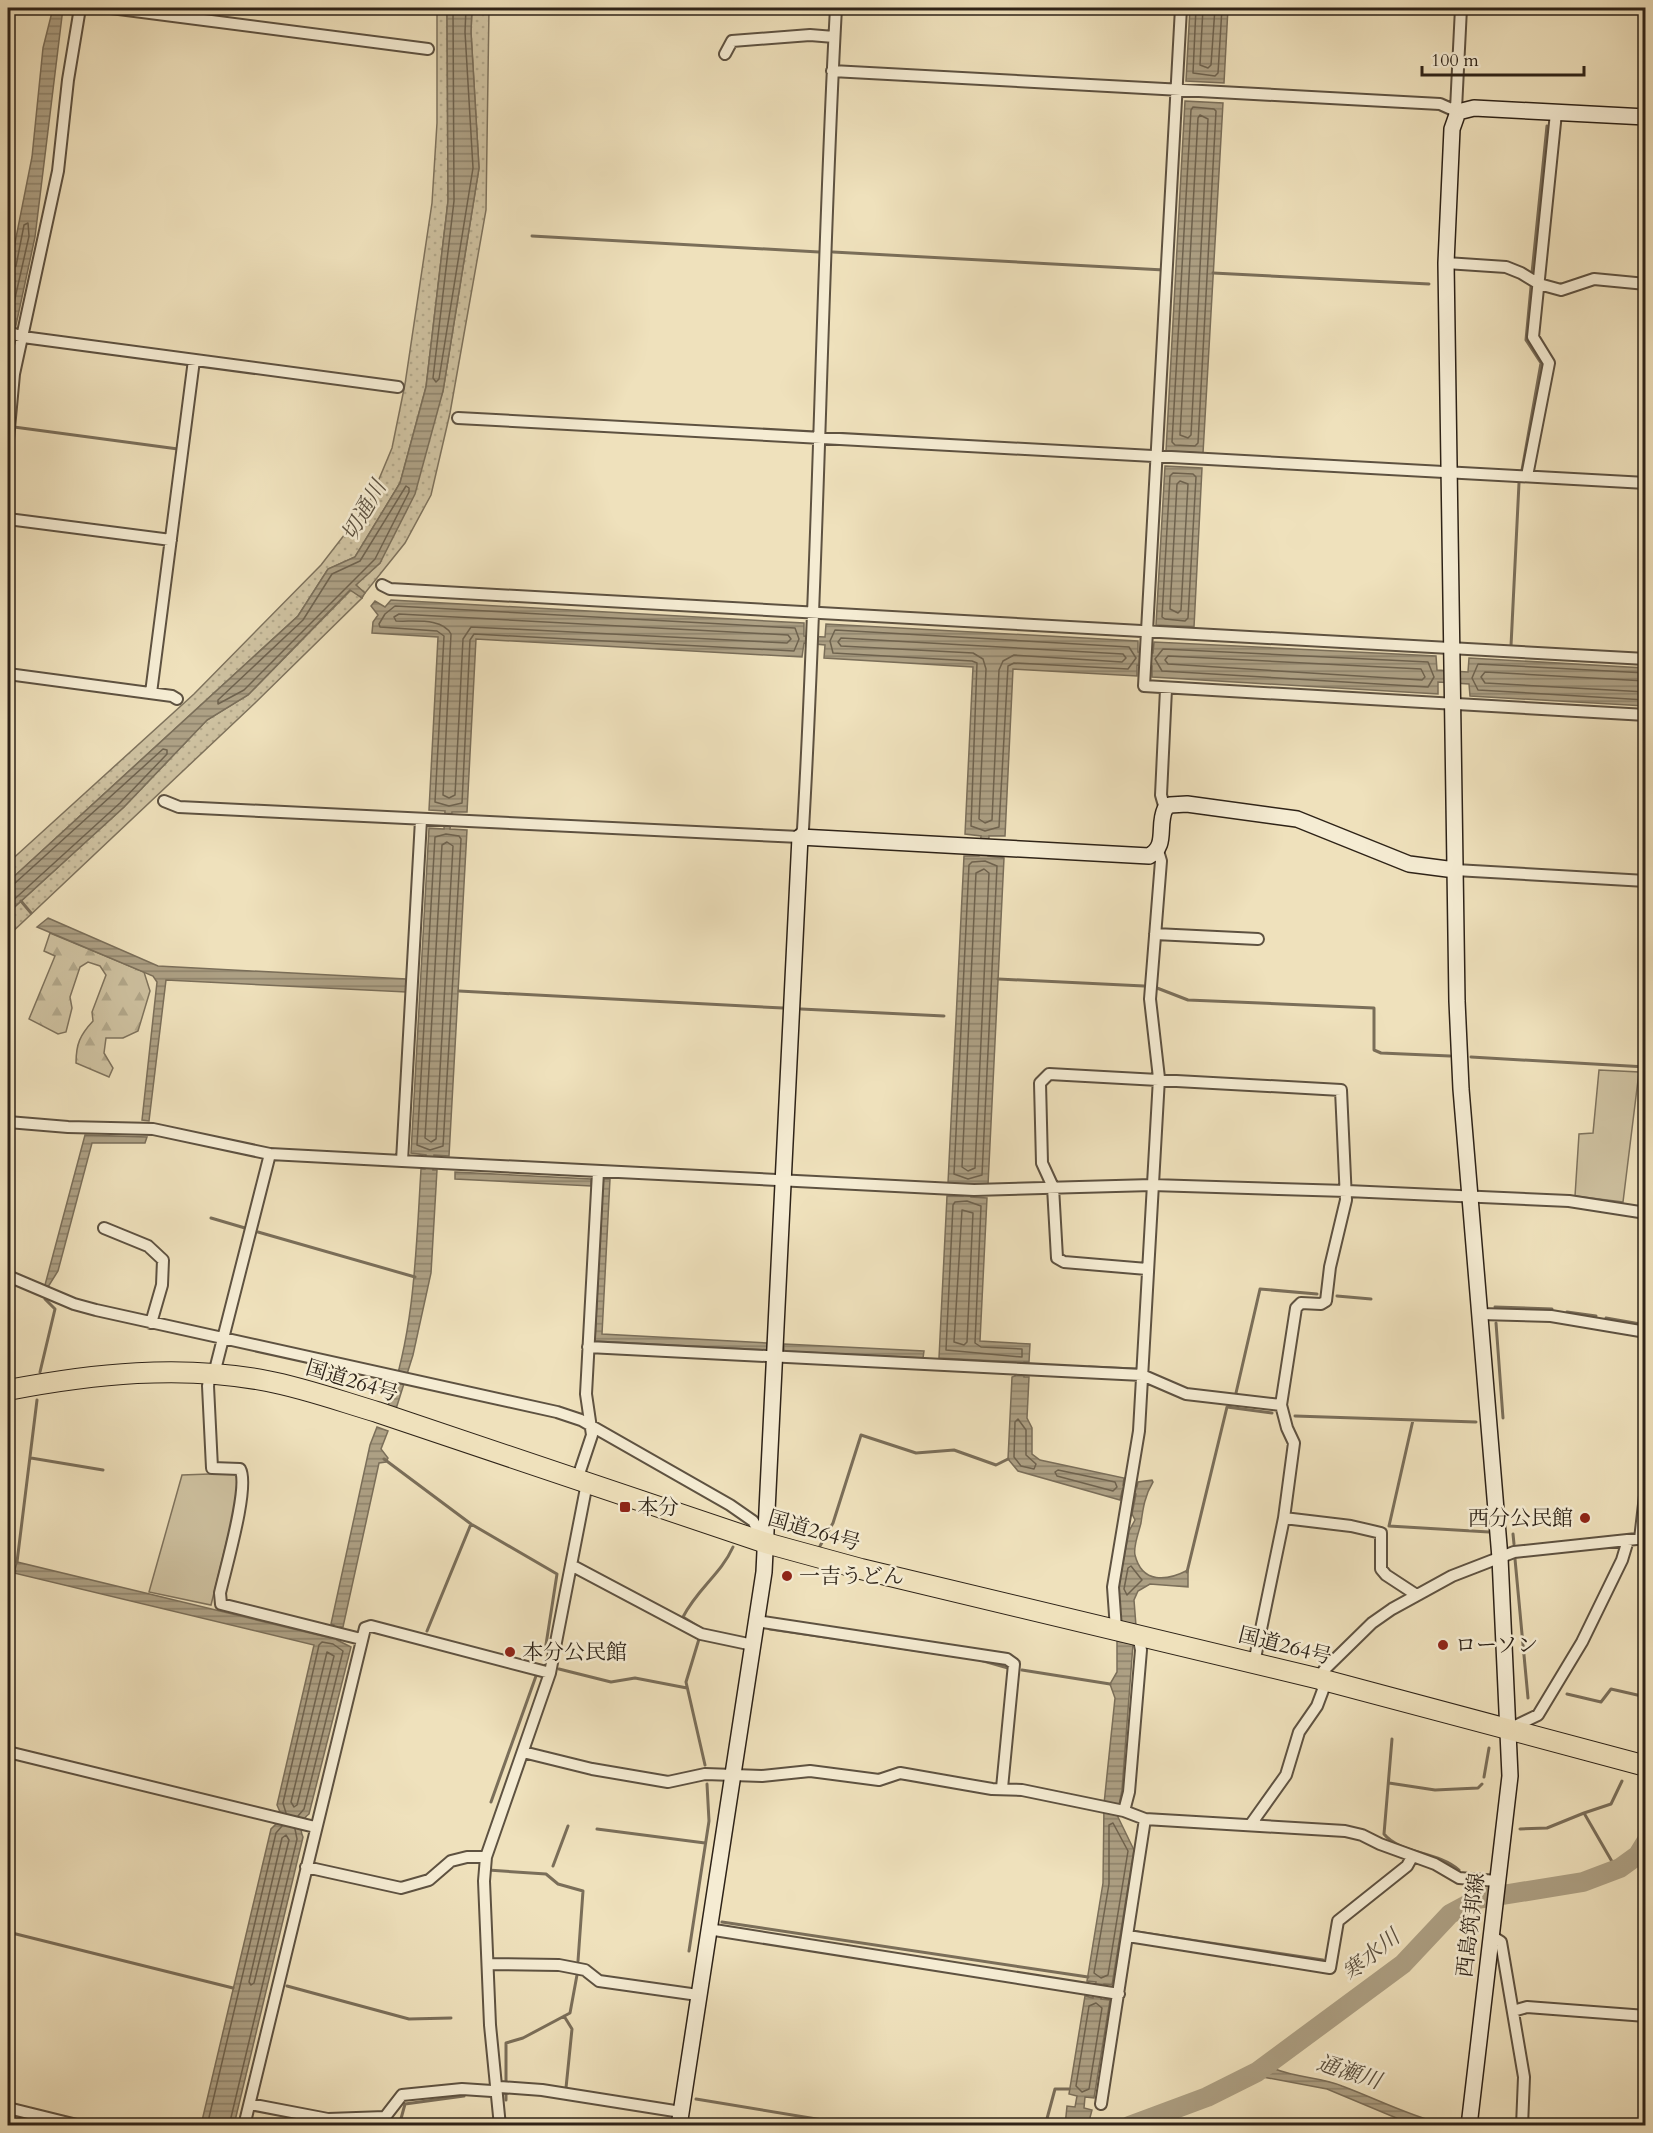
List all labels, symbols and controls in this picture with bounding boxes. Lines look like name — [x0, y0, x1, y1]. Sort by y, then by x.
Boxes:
scale bar — [1422, 39, 1584, 77]
text: 100 m — [1431, 48, 1479, 73]
water label: 切通川 — [335, 473, 394, 547]
street label: 国道264号 — [302, 1353, 402, 1409]
place label: 本分 — [637, 1493, 679, 1522]
marker: 本分 — [618, 1500, 632, 1514]
street label: 国道264号 — [764, 1504, 864, 1558]
place label: 西分公民館 — [1468, 1504, 1573, 1533]
marker: 西分公民館 — [1578, 1511, 1592, 1525]
place label: 一吉うどん — [799, 1562, 904, 1591]
marker: 一吉うどん — [780, 1569, 794, 1583]
street label: 国道264号 — [1235, 1620, 1335, 1672]
place label: ローソン — [1455, 1631, 1538, 1660]
place label: 本分公民館 — [522, 1638, 627, 1667]
marker: ローソン — [1436, 1638, 1450, 1652]
marker: 本分公民館 — [503, 1645, 517, 1659]
street label: 西島筑邦線 — [1450, 1871, 1492, 1979]
water label: 寒水川 — [1336, 1921, 1408, 1987]
water label: 通瀬川 — [1313, 2048, 1387, 2097]

